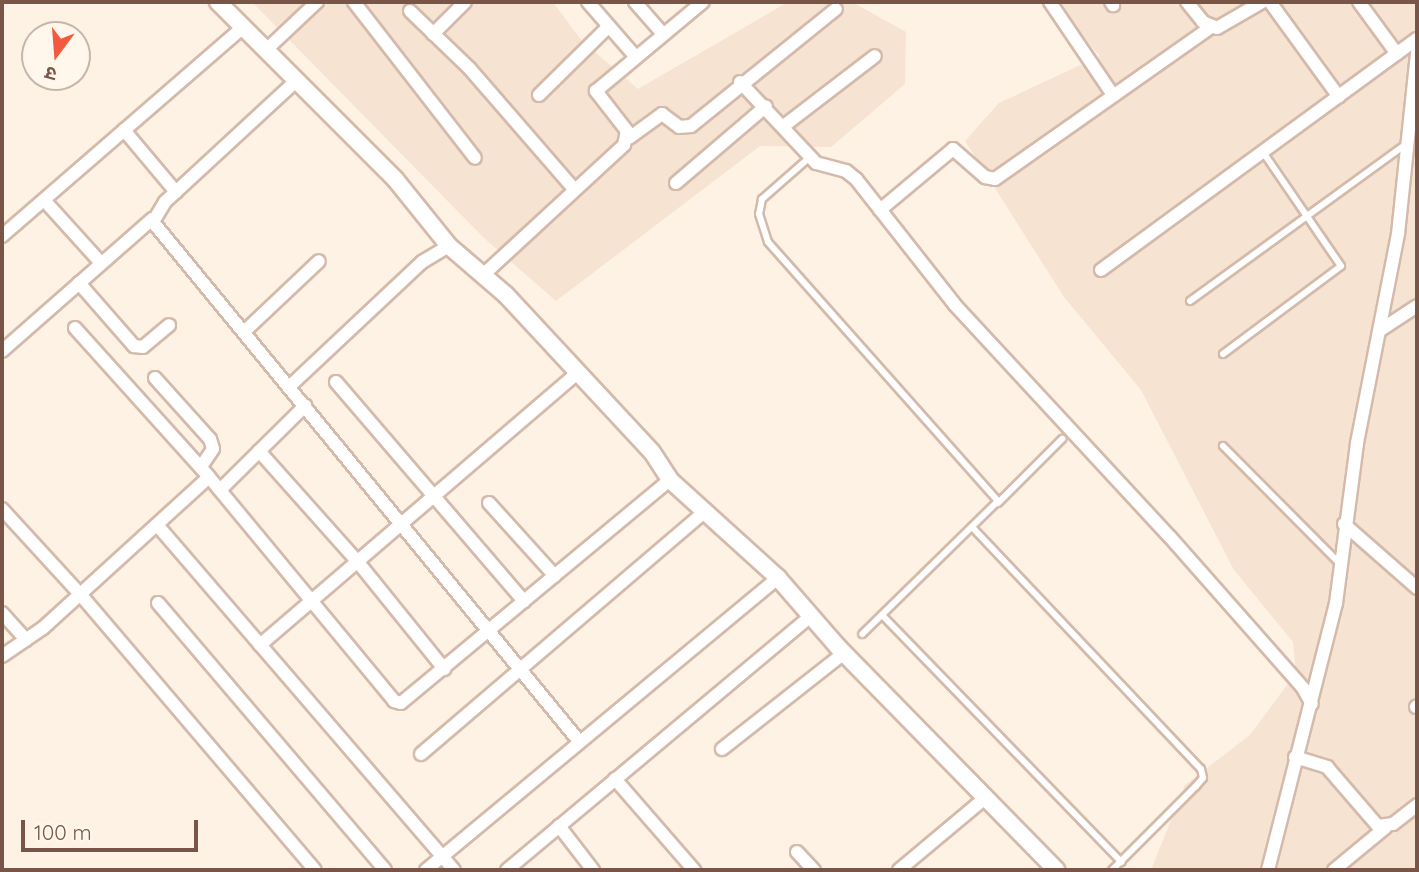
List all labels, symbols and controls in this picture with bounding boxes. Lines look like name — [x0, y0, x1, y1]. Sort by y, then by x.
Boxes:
north arrow — [21, 21, 91, 91]
text: उ — [42, 61, 59, 87]
scale bar — [24, 806, 201, 850]
text: 100 m — [34, 819, 92, 845]

